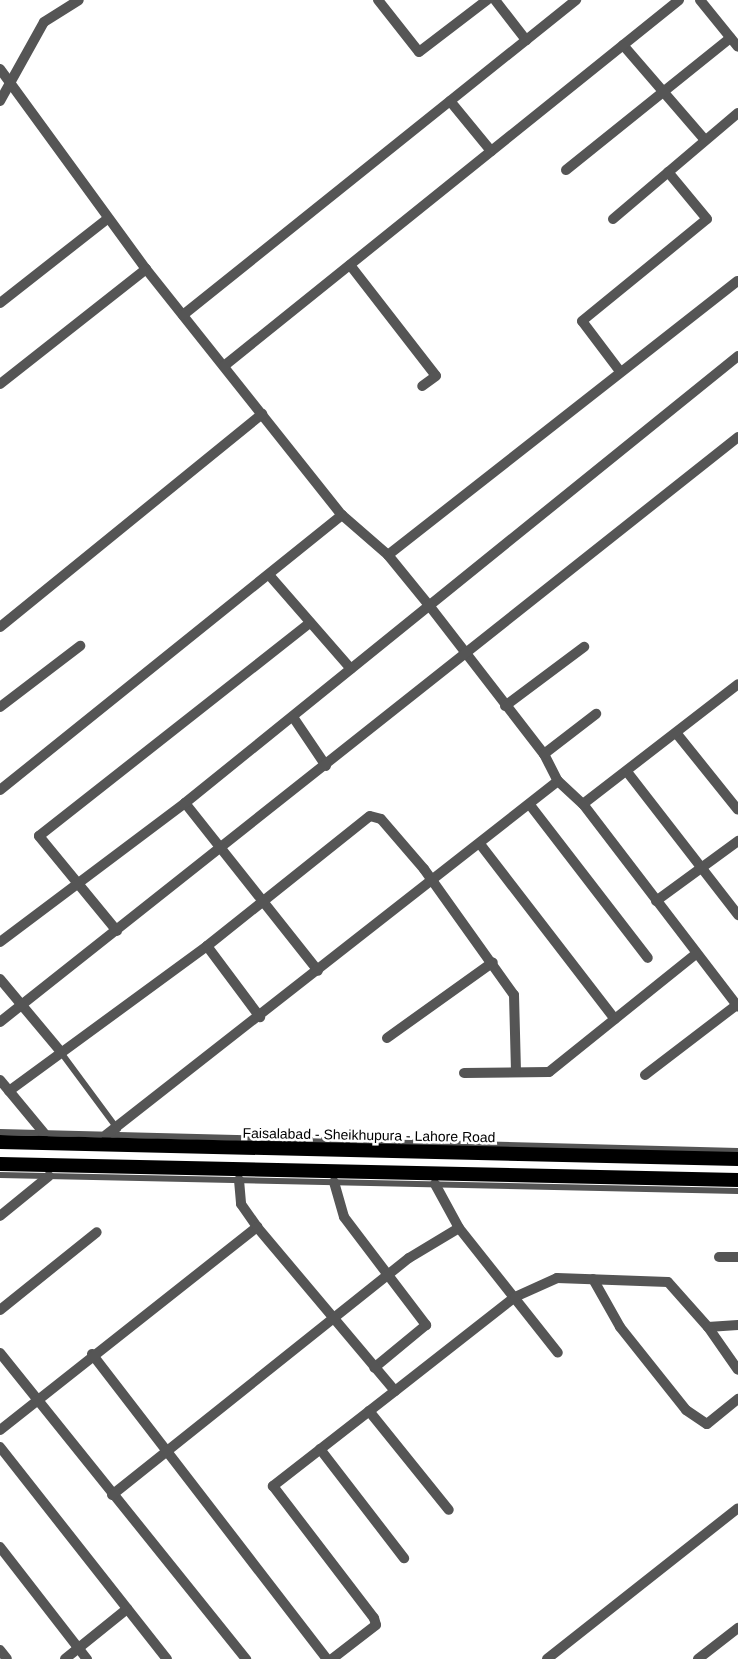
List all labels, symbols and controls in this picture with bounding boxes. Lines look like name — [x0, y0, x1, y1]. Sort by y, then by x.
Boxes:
street label: Faisalabad - Sheikhupura - Lahore Road — [242, 1124, 496, 1146]

